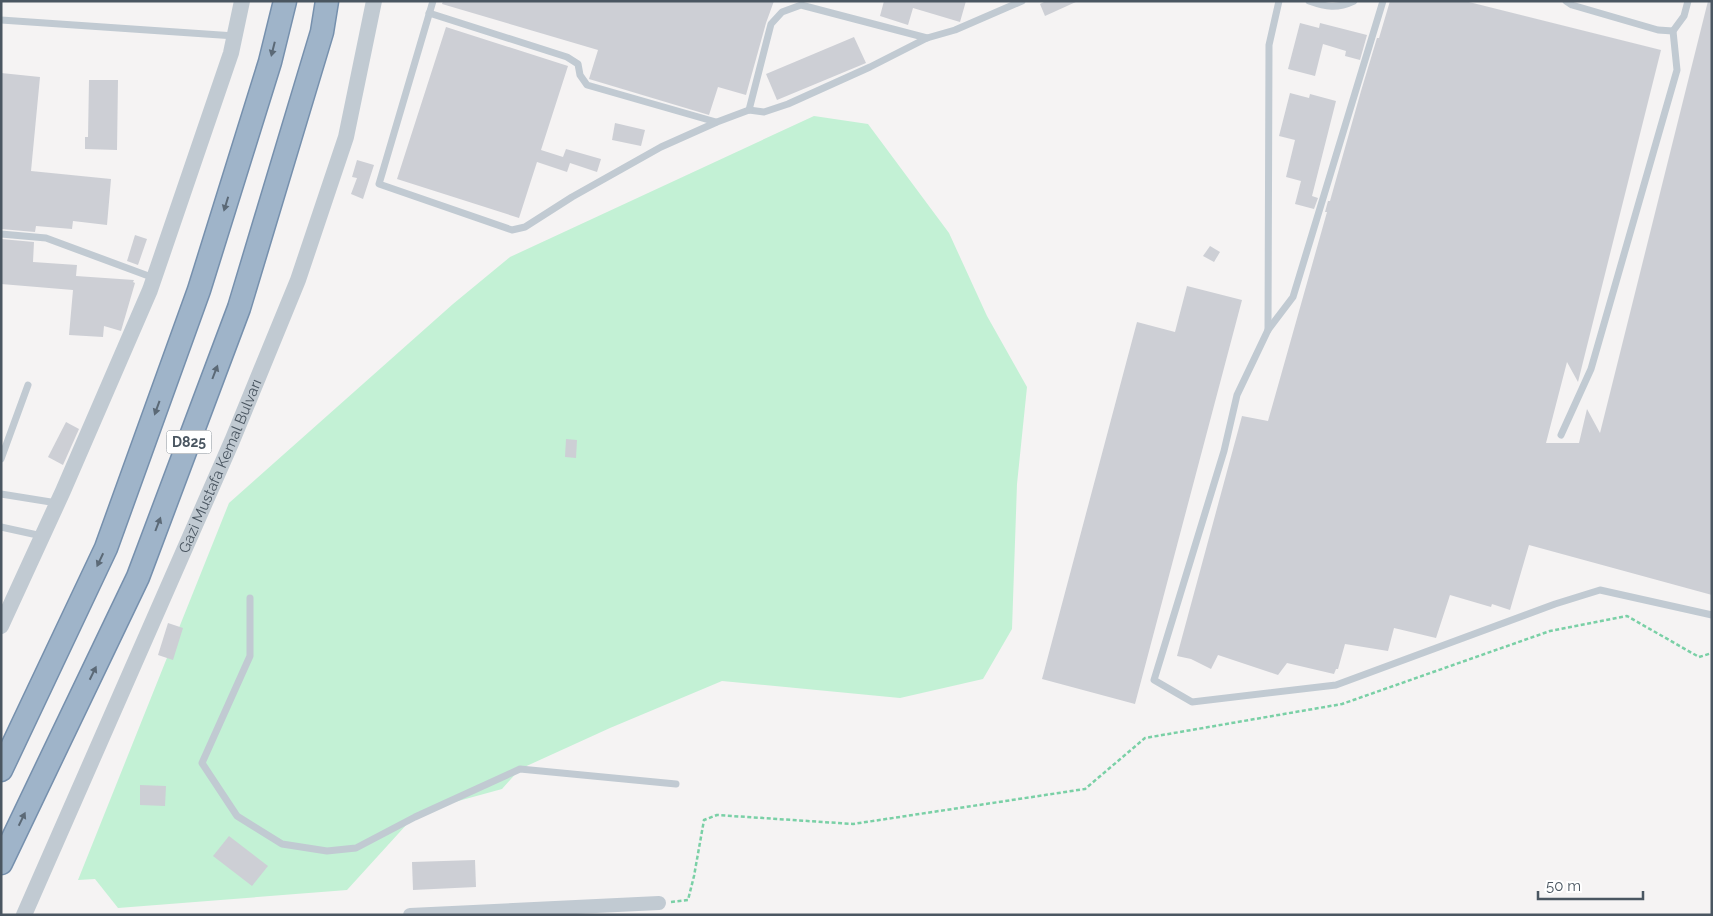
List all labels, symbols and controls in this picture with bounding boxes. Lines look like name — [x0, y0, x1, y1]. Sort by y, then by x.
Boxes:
one-way arrow — [269, 41, 277, 56]
one-way arrow — [221, 197, 229, 212]
one-way arrow — [212, 365, 220, 379]
street label: Gazi Mustafa Kemal Bulvarı — [175, 376, 265, 556]
one-way arrow — [153, 400, 160, 415]
road number: D825 — [166, 431, 212, 454]
one-way arrow — [154, 516, 162, 531]
one-way arrow — [96, 553, 104, 567]
one-way arrow — [88, 665, 97, 680]
one-way arrow — [19, 812, 27, 826]
scale bar — [1538, 868, 1643, 900]
text: 50 m — [1546, 877, 1581, 895]

